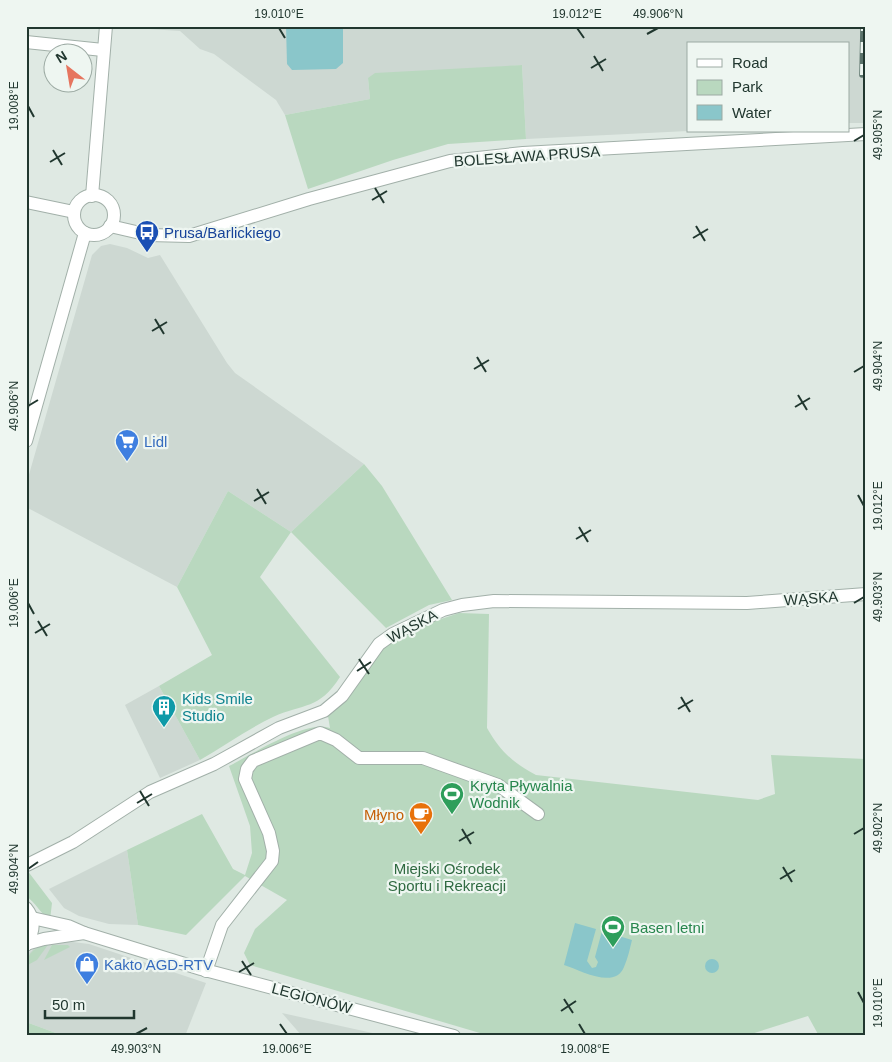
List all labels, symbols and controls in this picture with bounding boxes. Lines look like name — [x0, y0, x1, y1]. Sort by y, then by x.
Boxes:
text: 19.010°E — [254, 7, 304, 21]
text: 19.012°E — [552, 7, 602, 21]
text: 49.906°N — [633, 7, 683, 21]
north arrow — [42, 42, 92, 92]
legend — [687, 42, 850, 132]
text: N — [53, 47, 70, 66]
text: Road — [732, 54, 768, 71]
text: Park — [732, 78, 763, 95]
text: 19.008°E — [7, 81, 21, 131]
text: Water — [732, 104, 771, 121]
text: 49.905°N — [871, 110, 885, 160]
street label: BOLESŁAWA PRUSA — [453, 142, 601, 170]
bus stop icon: Prusa/Barlickiego — [134, 219, 160, 253]
place label: Prusa/Barlickiego — [164, 224, 281, 241]
text: 49.904°N — [871, 341, 885, 391]
text: 49.906°N — [7, 381, 21, 431]
supermarket icon: Lidl — [114, 428, 140, 462]
place label: Lidl — [144, 433, 167, 450]
text: 19.012°E — [871, 481, 885, 531]
text: 49.903°N — [871, 572, 885, 622]
text: 19.006°E — [7, 578, 21, 628]
street label: WĄSKA — [783, 588, 839, 608]
street label: WĄSKA — [384, 606, 440, 646]
place label: Kids Smile Studio — [182, 690, 253, 724]
building icon: Kids Smile Studio — [151, 694, 177, 728]
place label: Kryta Pływalnia Wodnik — [470, 777, 573, 811]
sports icon: Kryta Pływalnia Wodnik — [439, 781, 465, 815]
cafe icon: Młyno — [408, 801, 434, 835]
text: 49.902°N — [871, 803, 885, 853]
place label: Młyno — [364, 806, 404, 823]
text: 49.904°N — [7, 844, 21, 894]
park label: Miejski Ośrodek Sportu i Rekreacji — [388, 860, 506, 894]
sports icon: Basen letni — [600, 914, 626, 948]
place label: Basen letni — [630, 919, 704, 936]
shop icon: Kakto AGD-RTV — [74, 951, 100, 985]
place label: Kakto AGD-RTV — [104, 956, 213, 973]
text: 19.010°E — [871, 978, 885, 1028]
street label: LEGIONÓW — [270, 979, 355, 1017]
scale bar — [45, 987, 134, 1019]
text: 50 m — [52, 996, 85, 1013]
text: 49.903°N — [111, 1042, 161, 1056]
text: 19.006°E — [262, 1042, 312, 1056]
text: 19.008°E — [560, 1042, 610, 1056]

